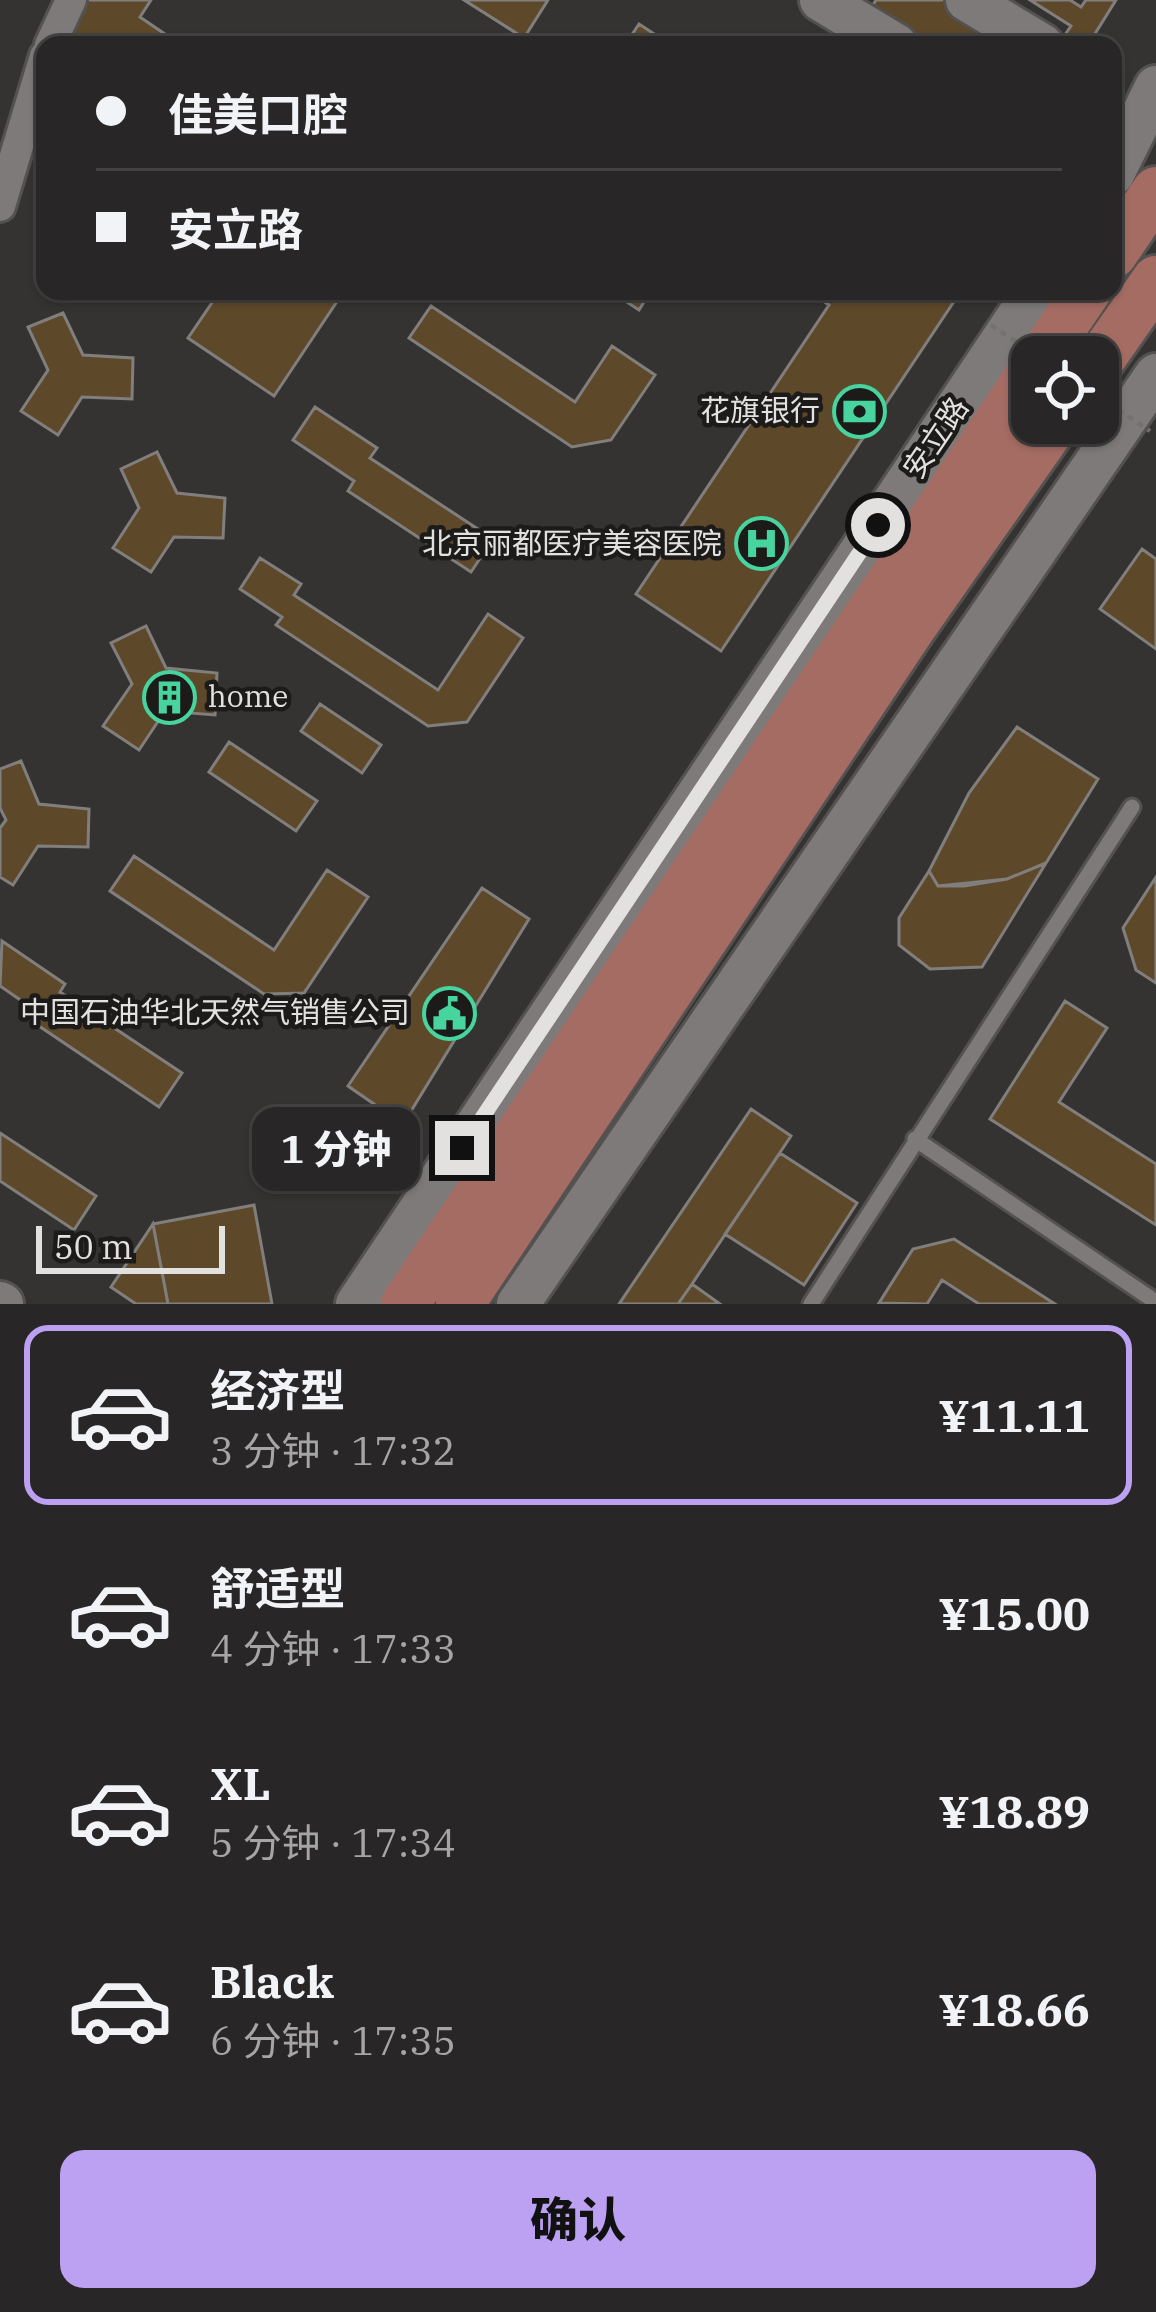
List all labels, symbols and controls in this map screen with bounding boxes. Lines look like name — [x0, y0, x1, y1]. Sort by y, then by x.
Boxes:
text: 佳美口腔 — [168, 85, 348, 143]
text: 安立路 — [168, 200, 303, 258]
map controls — [1011, 336, 1119, 444]
button: locate — [1011, 336, 1119, 444]
bank icon: 花旗银行 — [831, 383, 887, 439]
street label: 安立路 — [893, 389, 976, 485]
place label: 花旗银行 — [700, 390, 820, 429]
route start — [851, 498, 905, 552]
hospital icon: 北京丽都医疗美容医院 — [733, 516, 789, 572]
place label: 北京丽都医疗美容医院 — [422, 523, 722, 562]
building icon: home — [141, 669, 197, 725]
place label: home — [208, 676, 288, 715]
public building icon: 中国石油华北天然气销售公司 — [421, 985, 477, 1041]
place label: 中国石油华北天然气销售公司 — [20, 992, 410, 1031]
callout: 1 分钟 — [252, 1106, 420, 1190]
route end — [435, 1121, 489, 1175]
text: 1 分钟 — [281, 1123, 391, 1174]
scale bar — [36, 1220, 225, 1273]
text: 50 m — [54, 1225, 133, 1268]
icon: car — [66, 1361, 174, 1469]
text: 经济型 — [210, 1361, 345, 1419]
text: ¥11.11 — [939, 1386, 1090, 1444]
text: 3 分钟 · 17:32 — [210, 1425, 456, 1476]
icon: car — [66, 1559, 174, 1667]
text: 舒适型 — [210, 1559, 345, 1617]
text: ¥15.00 — [939, 1584, 1090, 1642]
text: 4 分钟 · 17:33 — [210, 1623, 456, 1674]
text: XL — [210, 1754, 271, 1812]
icon: car — [66, 1757, 174, 1865]
text: ¥18.89 — [939, 1782, 1090, 1840]
text: 5 分钟 · 17:34 — [210, 1817, 456, 1868]
text: Black — [210, 1952, 334, 2010]
icon: car — [66, 1955, 174, 2063]
text: ¥18.66 — [939, 1980, 1090, 2038]
text: 6 分钟 · 17:35 — [210, 2015, 456, 2066]
button: 确认 — [60, 2150, 1096, 2288]

